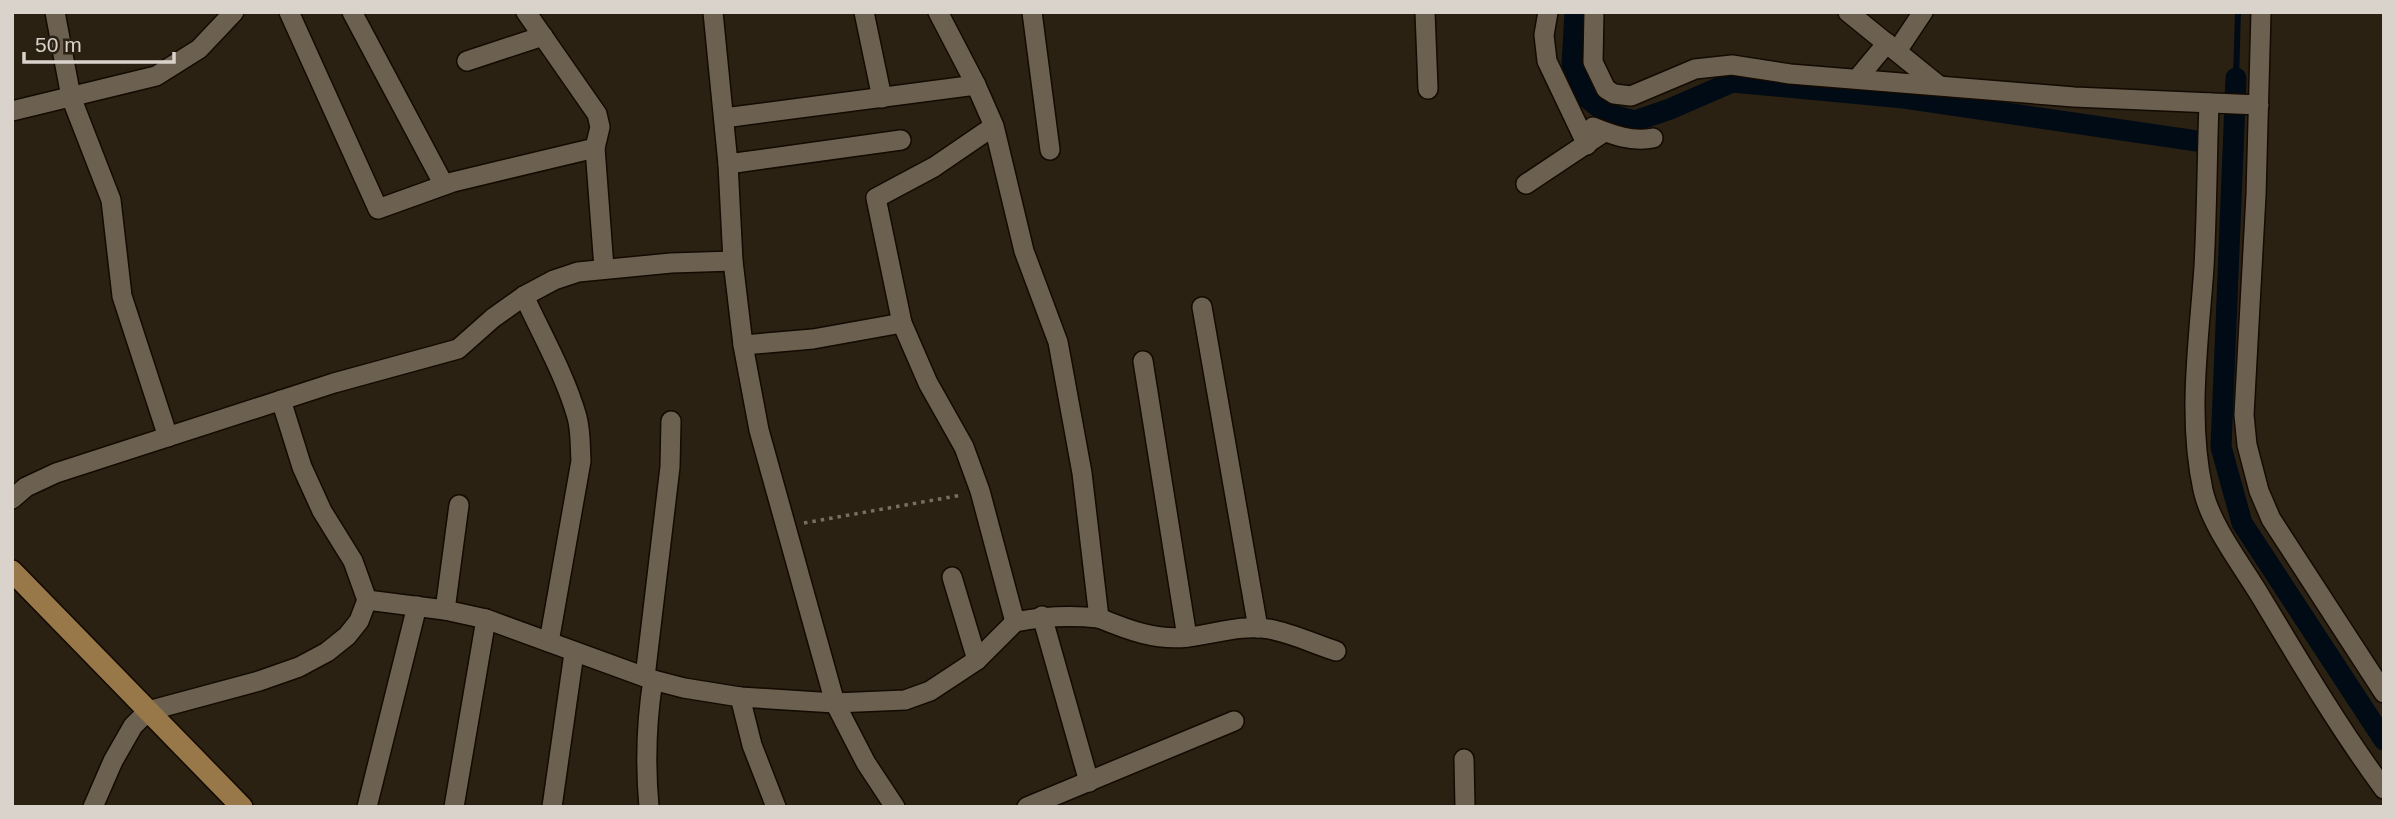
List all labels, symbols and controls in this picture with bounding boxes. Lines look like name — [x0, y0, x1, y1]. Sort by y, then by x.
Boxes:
scale bar — [24, 21, 175, 65]
text: 50 m — [35, 33, 82, 56]

